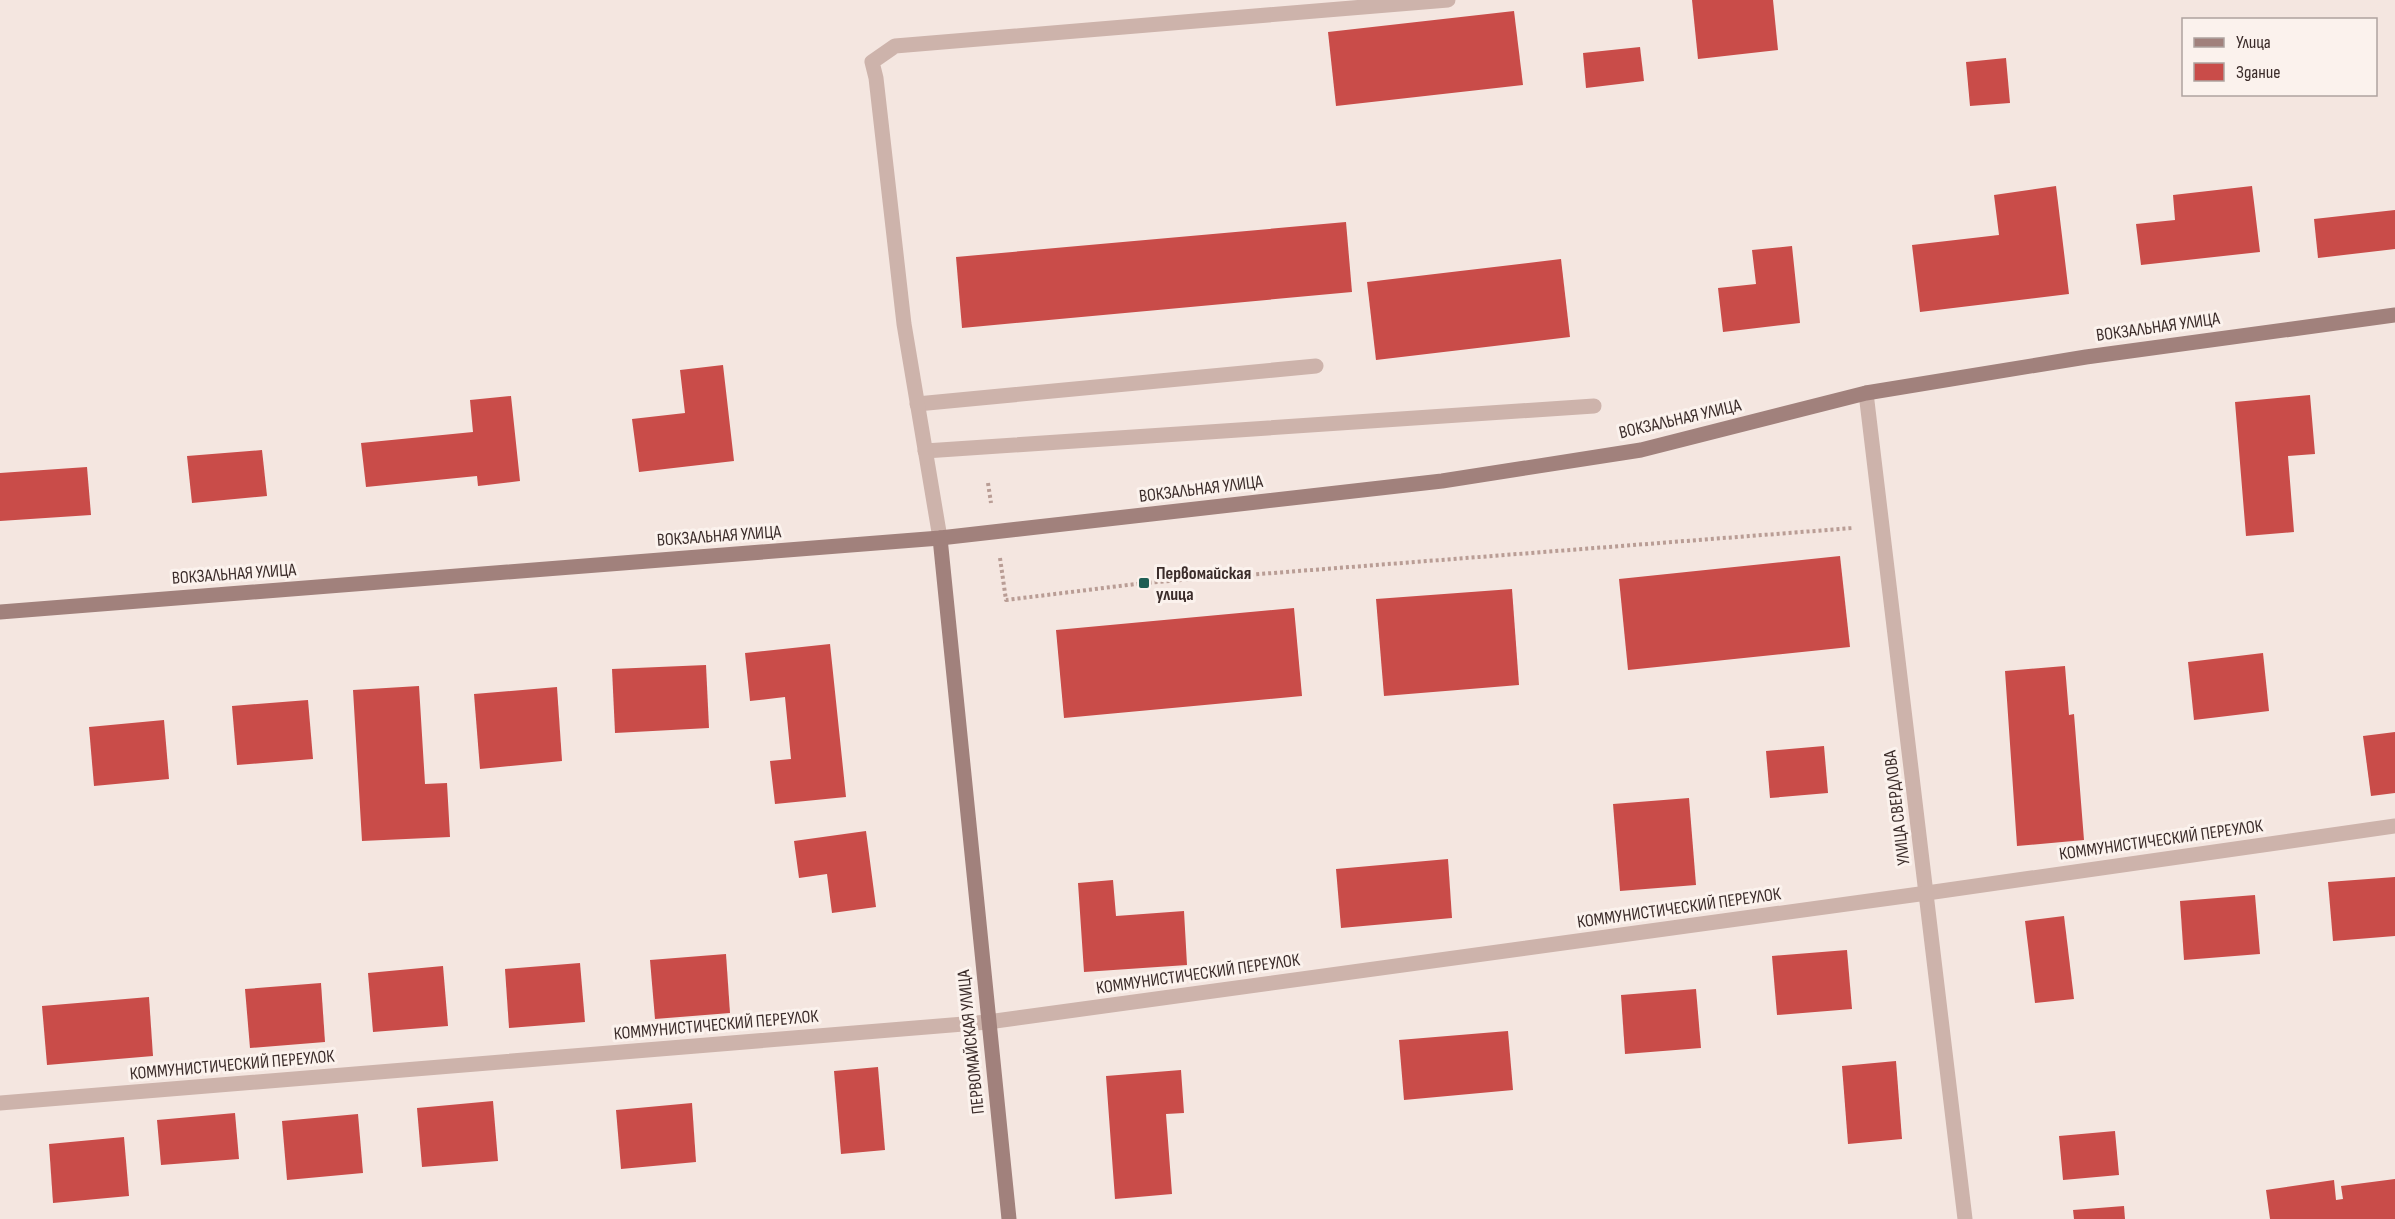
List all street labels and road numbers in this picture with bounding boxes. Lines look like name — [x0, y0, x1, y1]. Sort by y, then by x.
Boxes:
street label: ВОКЗАЛЬНАЯ УЛИЦА — [2095, 308, 2221, 346]
street label: ВОКЗАЛЬНАЯ УЛИЦА — [1617, 395, 1743, 443]
street label: ВОКЗАЛЬНАЯ УЛИЦА — [1138, 471, 1264, 507]
street label: ВОКЗАЛЬНАЯ УЛИЦА — [656, 521, 782, 551]
street label: ВОКЗАЛЬНАЯ УЛИЦА — [171, 559, 297, 589]
street label: УЛИЦА СВЕРДЛОВА — [1879, 749, 1914, 867]
street label: КОММУНИСТИЧЕСКИЙ ПЕРЕУЛОК — [2058, 815, 2265, 865]
street label: КОММУНИСТИЧЕСКИЙ ПЕРЕУЛОК — [1576, 883, 1783, 933]
street label: КОММУНИСТИЧЕСКИЙ ПЕРЕУЛОК — [1095, 949, 1302, 999]
street label: ПЕРВОМАЙСКАЯ УЛИЦА — [953, 969, 989, 1115]
street label: КОММУНИСТИЧЕСКИЙ ПЕРЕУЛОК — [613, 1006, 820, 1044]
street label: КОММУНИСТИЧЕСКИЙ ПЕРЕУЛОК — [129, 1046, 336, 1084]

